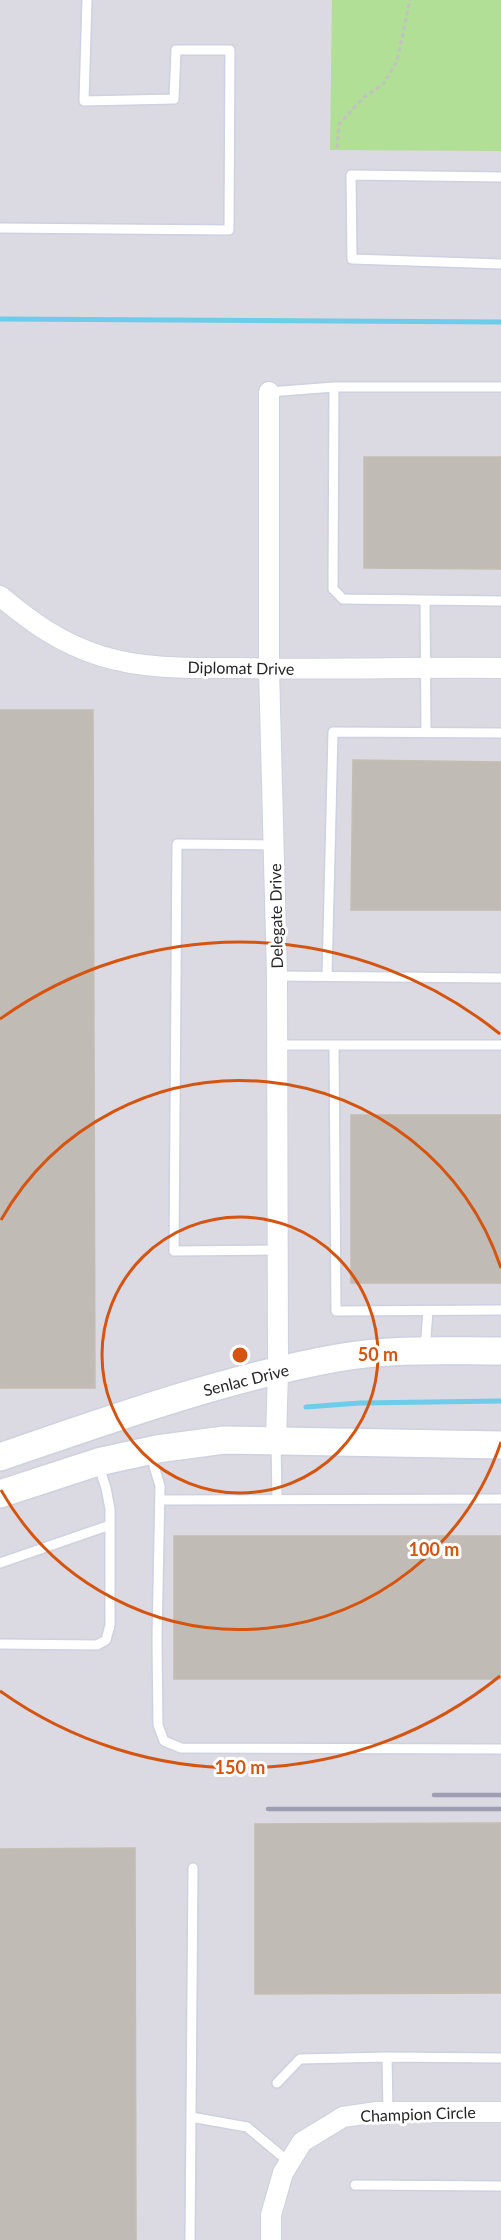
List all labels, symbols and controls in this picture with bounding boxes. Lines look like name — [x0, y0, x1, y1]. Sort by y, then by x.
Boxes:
street label: Diplomat Drive — [188, 657, 294, 678]
street label: Delegate Drive — [265, 863, 286, 969]
text: 50 m — [358, 1343, 398, 1365]
centre of rings — [230, 1345, 250, 1365]
street label: Senlac Drive — [201, 1360, 291, 1399]
text: 100 m — [409, 1538, 459, 1560]
text: 150 m — [215, 1756, 265, 1778]
street label: Champion Circle — [360, 2102, 476, 2125]

